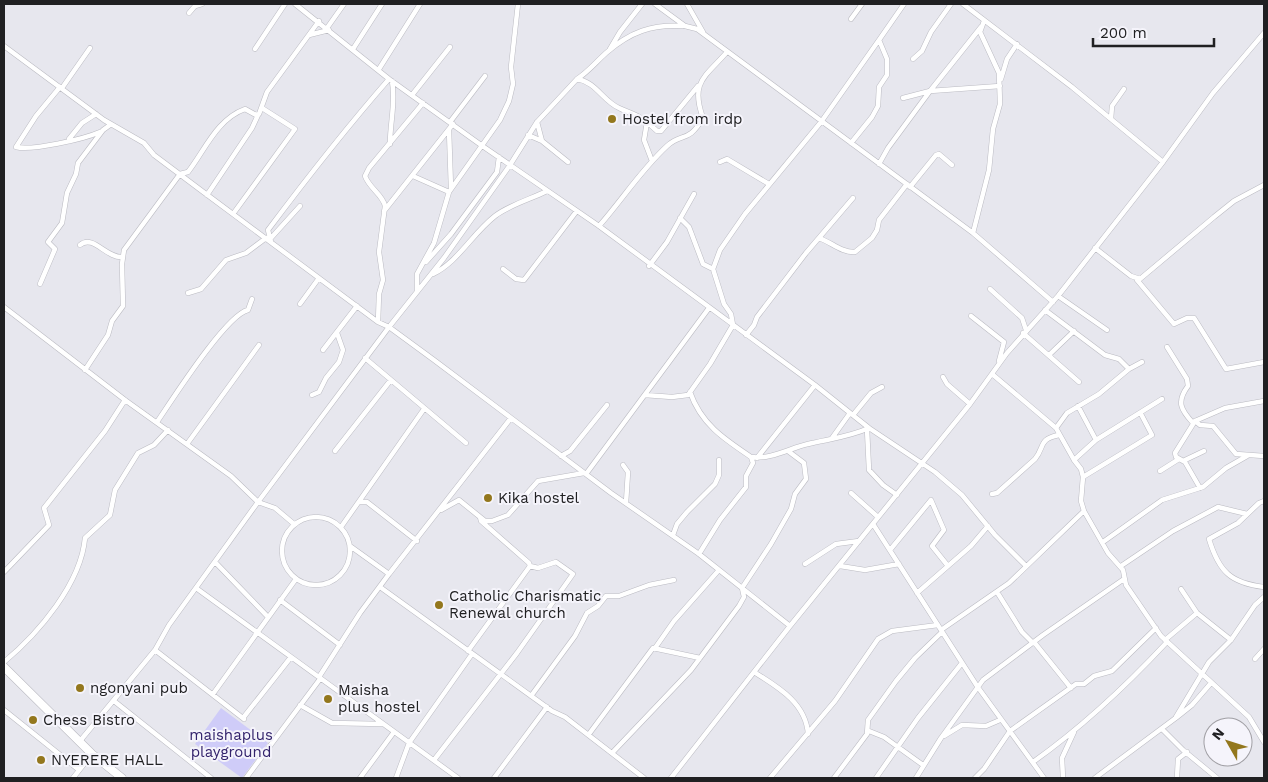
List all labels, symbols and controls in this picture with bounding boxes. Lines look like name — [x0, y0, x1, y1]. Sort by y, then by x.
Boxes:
scale bar — [1093, 15, 1214, 47]
text: 200 m — [1100, 24, 1147, 42]
place label: Hostel from irdp — [622, 110, 743, 128]
marker: Hostel from irdp — [606, 113, 618, 125]
place label: Kika hostel — [498, 489, 580, 507]
marker: Kika hostel — [482, 492, 494, 504]
place label: Catholic Charismatic Renewal church — [449, 587, 601, 622]
marker: Catholic Charismatic Renewal church — [433, 599, 445, 611]
place label: ngonyani pub — [90, 679, 188, 697]
place label: Maisha plus hostel — [338, 681, 420, 716]
marker: ngonyani pub — [74, 682, 86, 694]
marker: Maisha plus hostel — [322, 693, 334, 705]
place label: Chess Bistro — [43, 711, 135, 729]
marker: Chess Bistro — [27, 714, 39, 726]
north arrow — [1203, 717, 1253, 767]
text: N — [1208, 725, 1227, 743]
park label: maishaplus playground — [189, 726, 273, 761]
place label: NYERERE HALL — [51, 751, 163, 769]
marker: NYERERE HALL — [35, 754, 47, 766]

